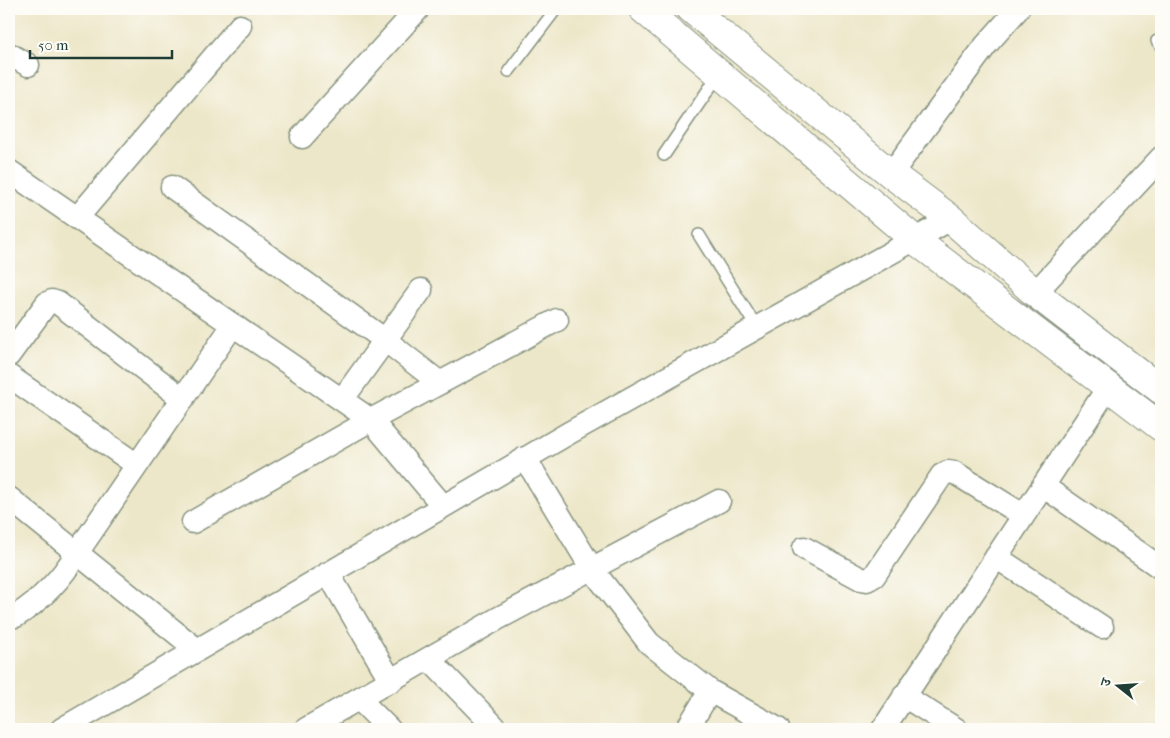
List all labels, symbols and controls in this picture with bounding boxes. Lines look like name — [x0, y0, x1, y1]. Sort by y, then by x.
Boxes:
scale bar — [30, 28, 172, 60]
text: 50 m — [38, 36, 69, 54]
north arrow — [1092, 660, 1142, 710]
text: उ — [1097, 676, 1115, 689]

